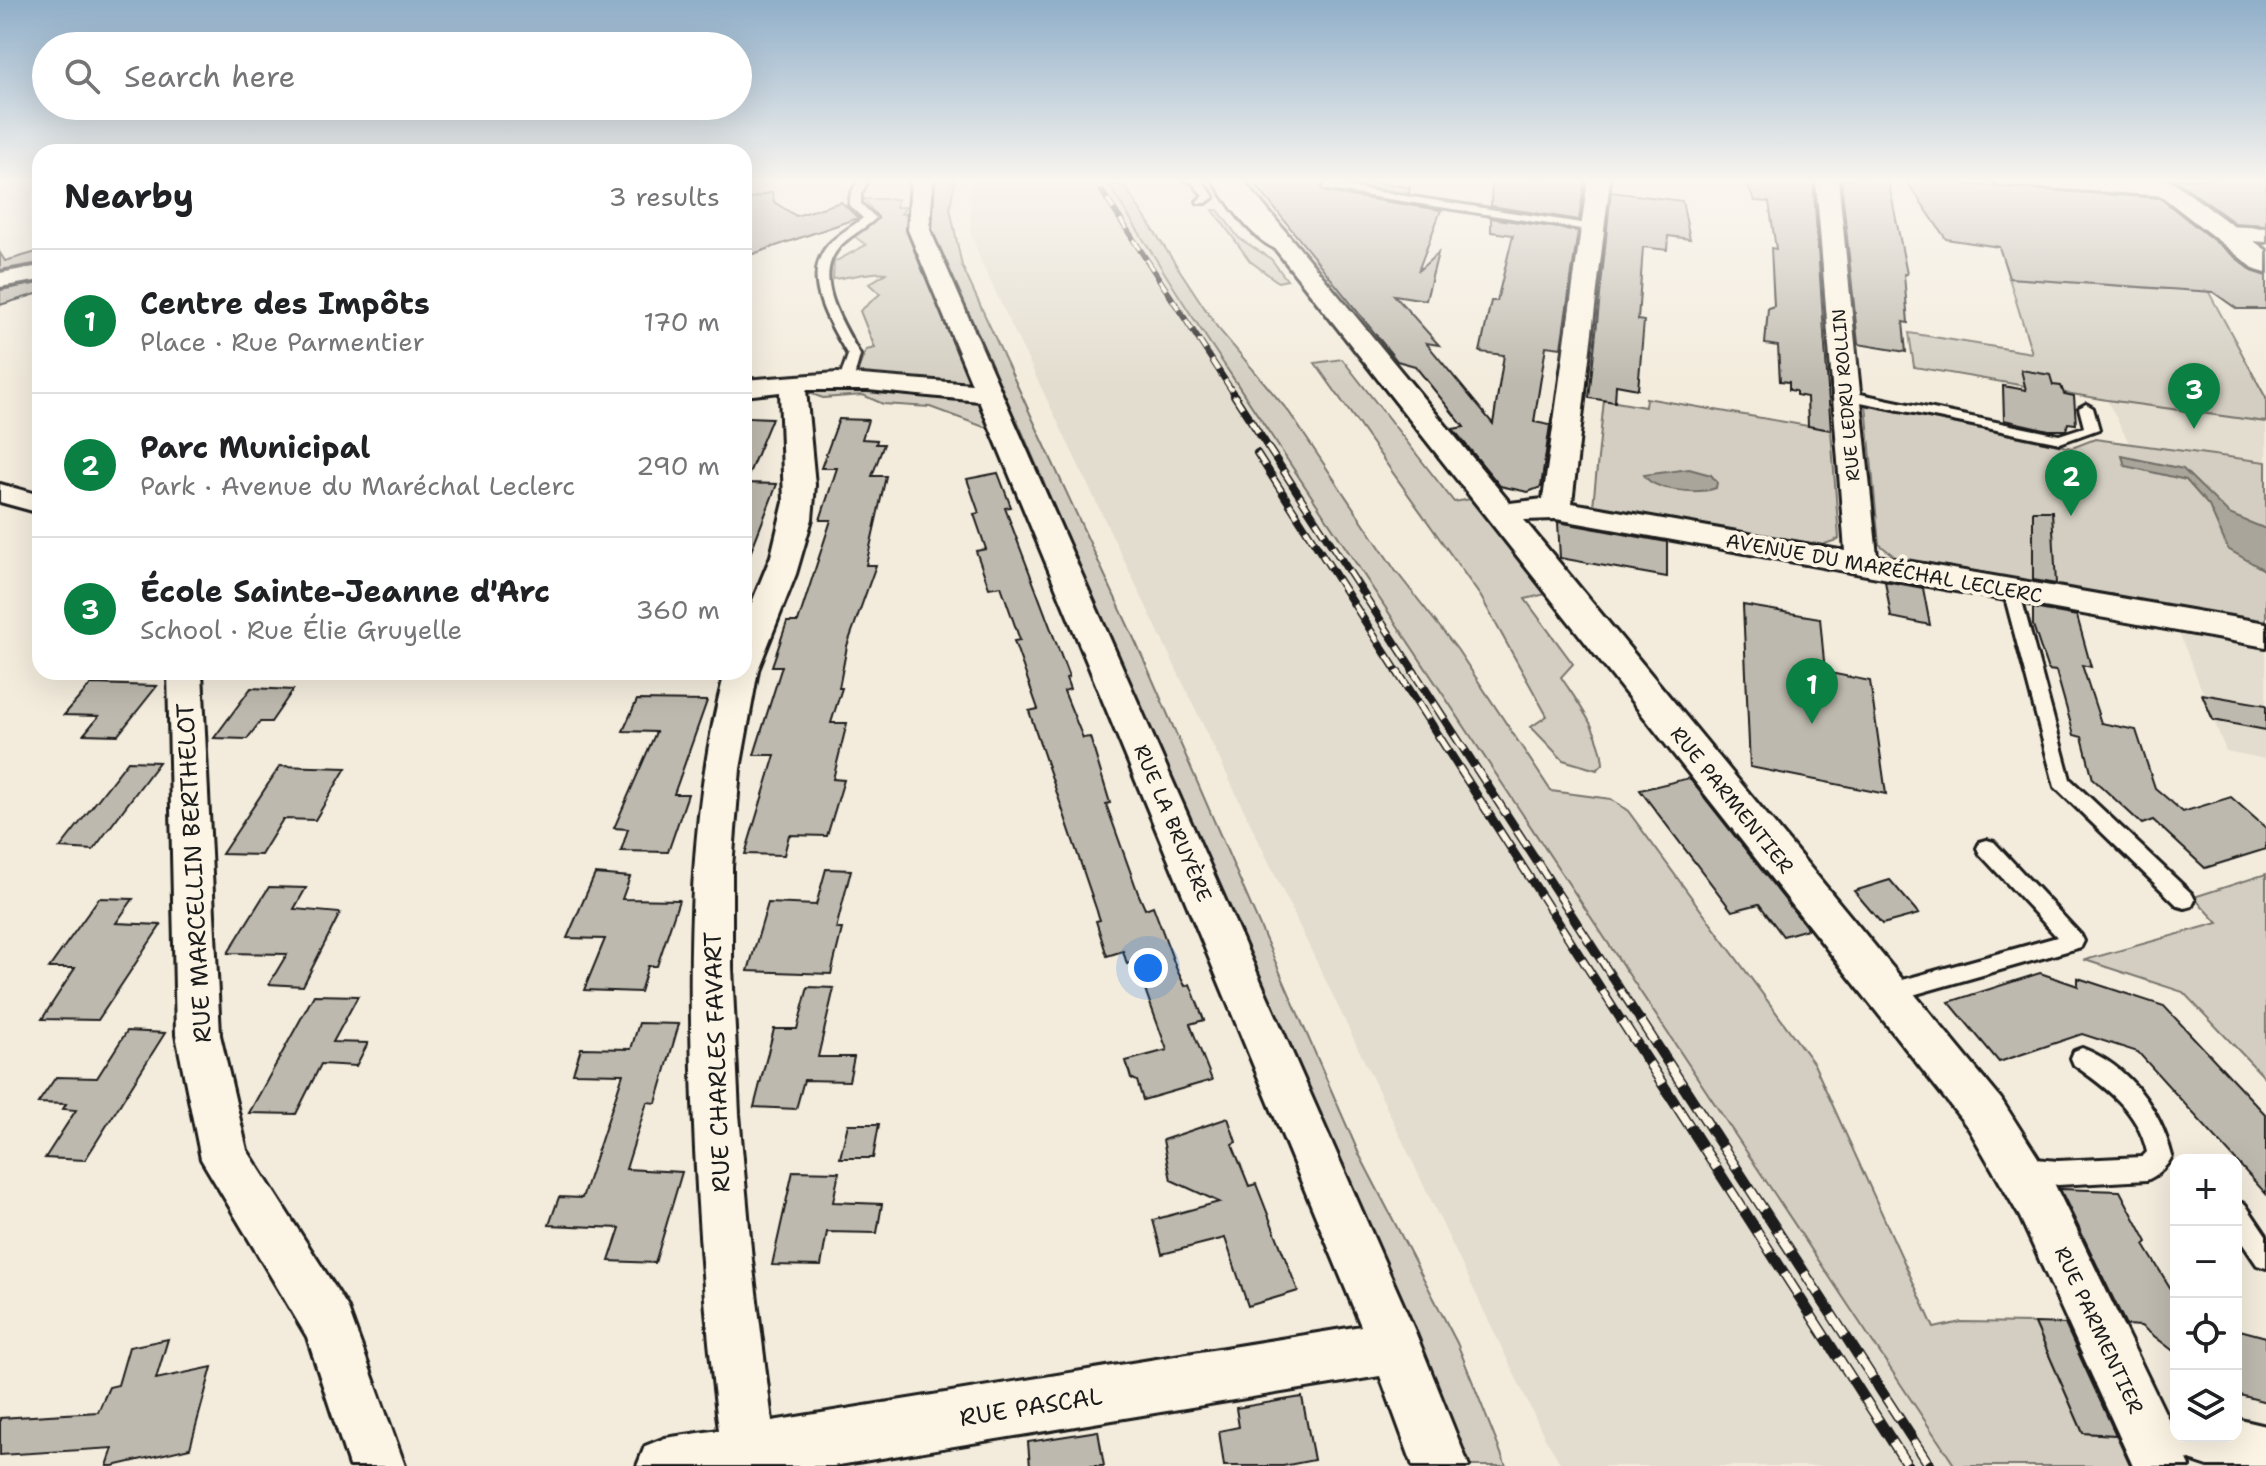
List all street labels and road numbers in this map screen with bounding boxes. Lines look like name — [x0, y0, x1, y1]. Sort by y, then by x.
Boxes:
street label: RUE LEDRU ROLLIN — [1827, 308, 1865, 482]
street label: AVENUE DU MARÉCHAL LECLERC — [1724, 527, 2044, 609]
street label: RUE MARCELLIN BERTHELOT — [169, 702, 219, 1044]
street label: RUE PARMENTIER — [1665, 721, 1799, 879]
street label: RUE LA BRUYÈRE — [1128, 740, 1218, 906]
street label: RUE CHARLES FAVART — [696, 931, 738, 1193]
street label: RUE PARMENTIER — [2049, 1242, 2149, 1418]
street label: RUE PASCAL — [957, 1380, 1105, 1434]

